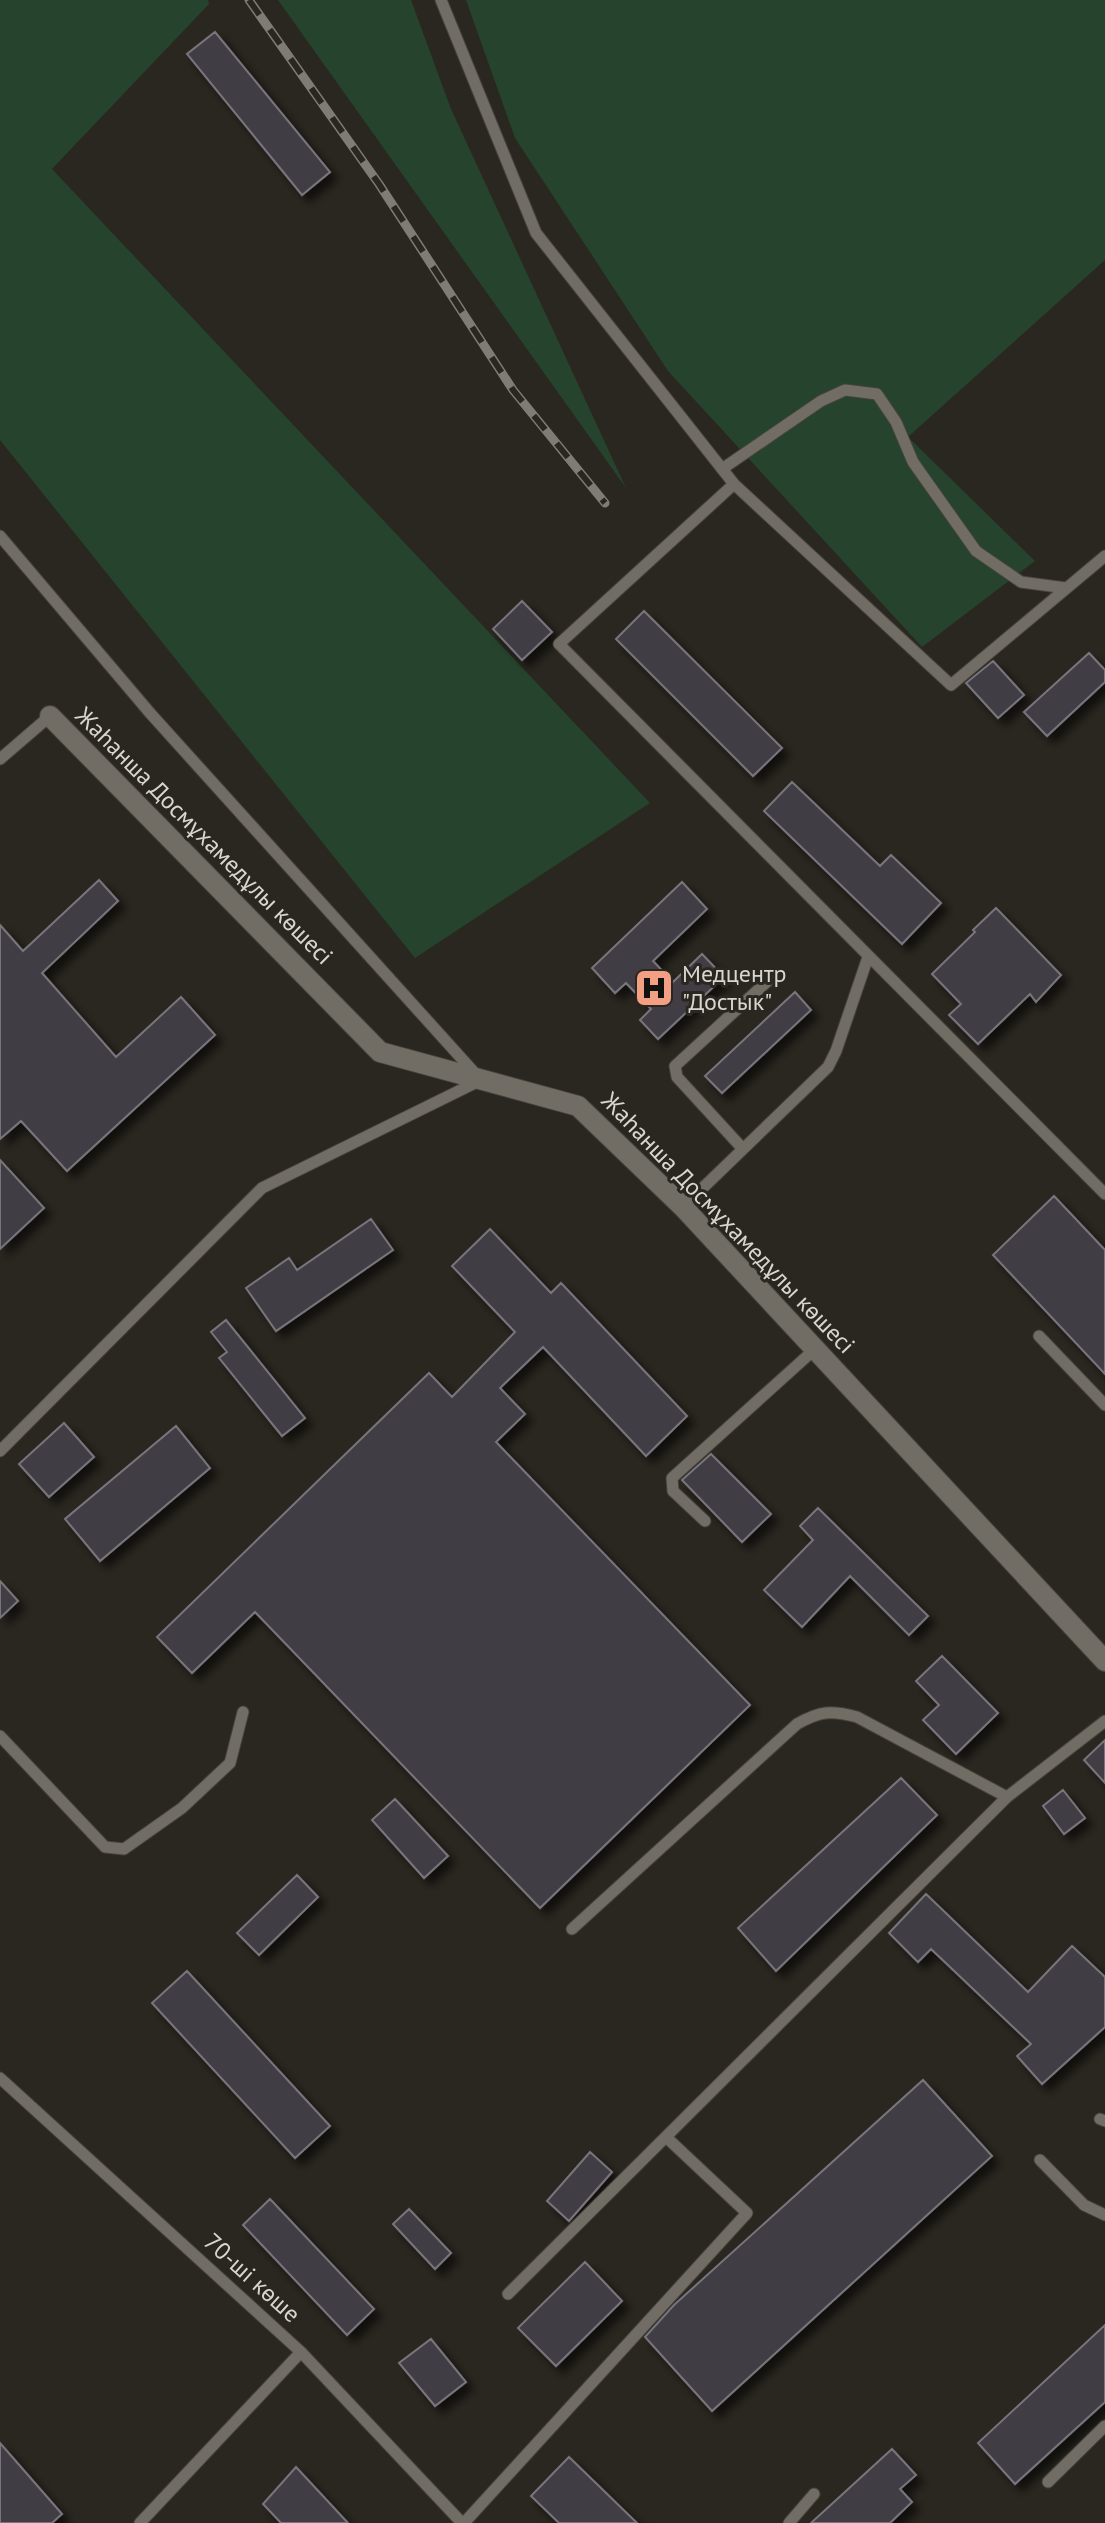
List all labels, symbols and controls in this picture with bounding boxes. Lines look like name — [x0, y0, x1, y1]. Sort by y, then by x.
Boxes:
street label: Жаһанша Досмұхамедұлы көшесі — [68, 699, 340, 971]
place label: Медцентр "Достык" — [682, 958, 786, 1017]
hospital icon: Медцентр "Достык" — [633, 967, 675, 1009]
street label: Жаһанша Досмұхамедұлы көшесі — [594, 1085, 862, 1360]
street label: 70-ші көше — [198, 2226, 307, 2329]

